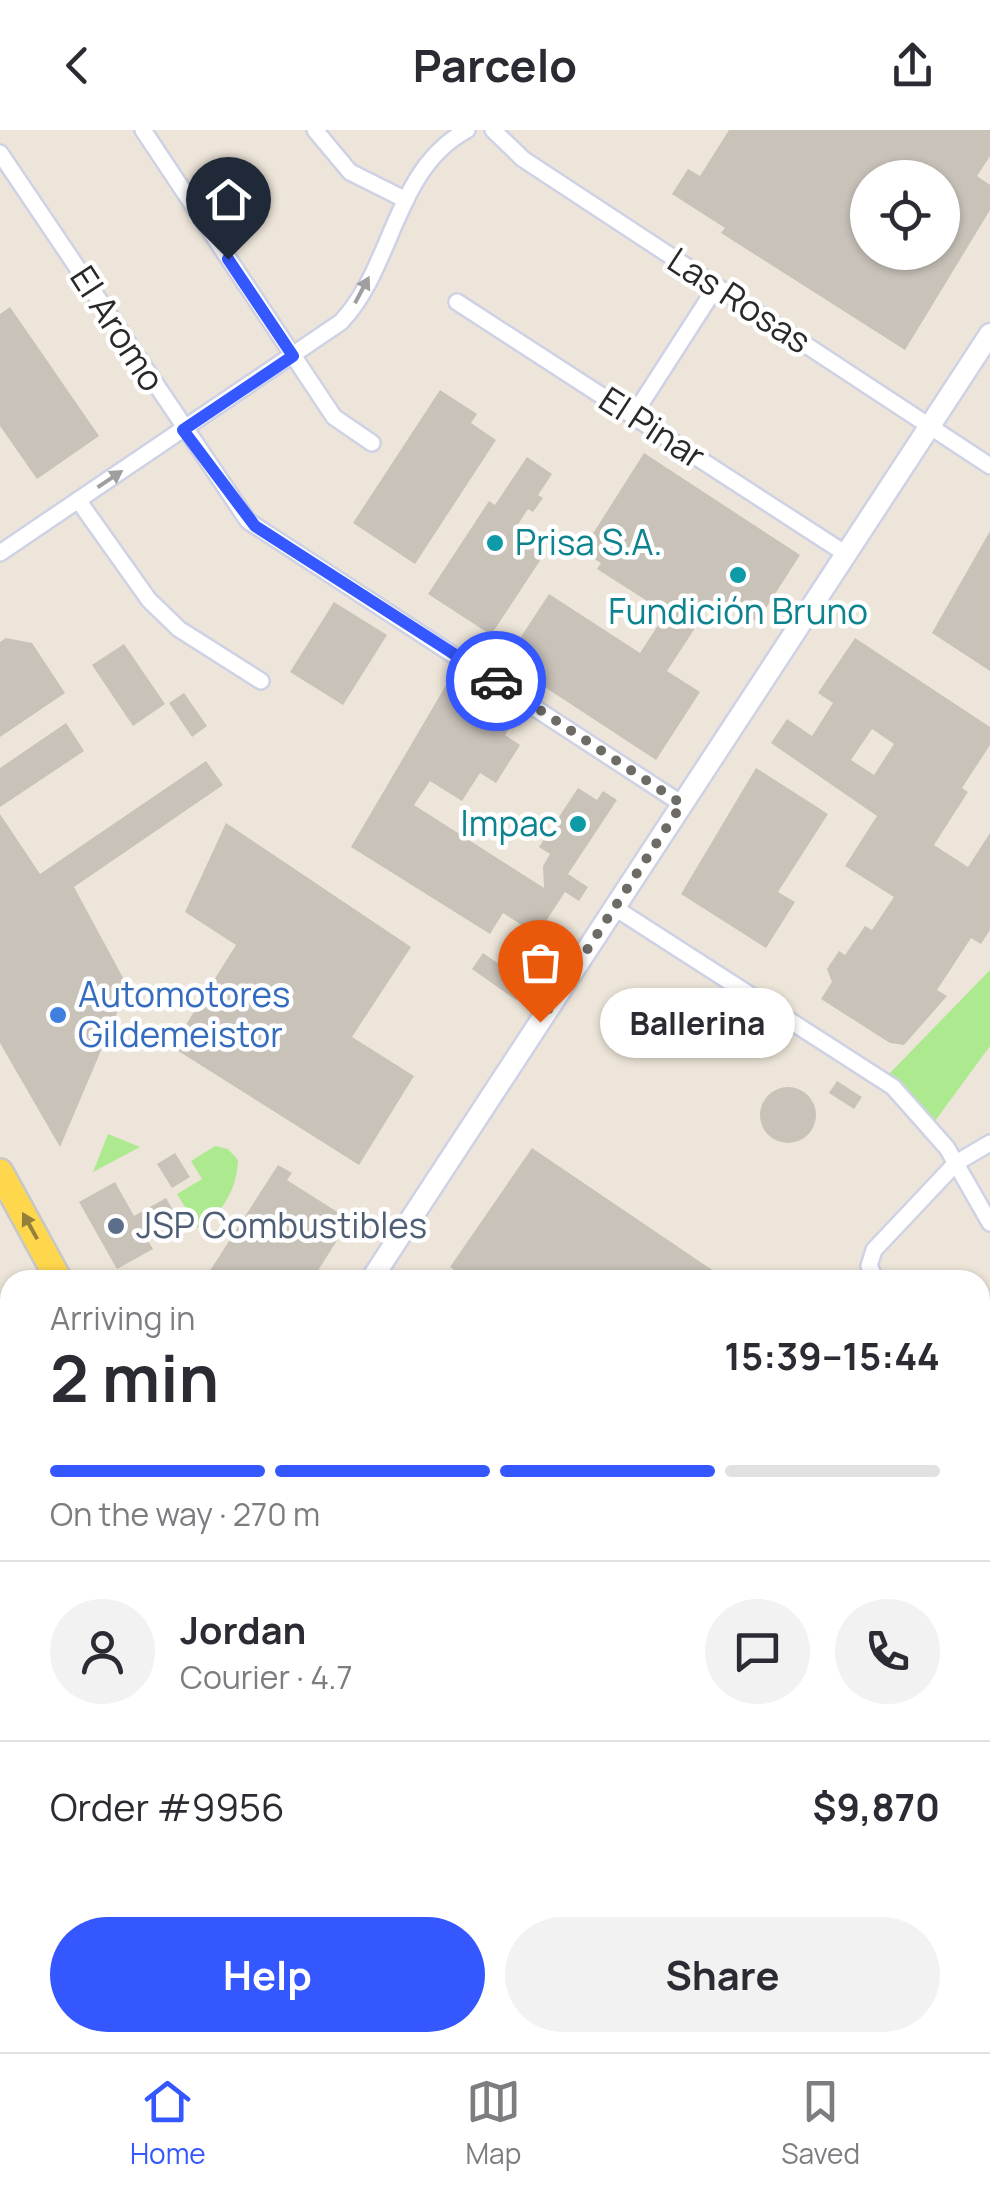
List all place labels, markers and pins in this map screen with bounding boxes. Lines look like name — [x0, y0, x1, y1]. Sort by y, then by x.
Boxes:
pin — [186, 157, 271, 260]
place label: Prisa S.A. — [515, 518, 662, 566]
marker: Prisa S.A. — [484, 532, 506, 554]
marker: Fundición Bruno — [727, 564, 749, 586]
place label: Fundición Bruno — [608, 587, 868, 635]
place label: Impac — [461, 799, 558, 847]
marker: Impac — [567, 813, 589, 835]
pin — [498, 920, 583, 1023]
place label: Automotores Gildemeistor — [78, 970, 290, 1058]
callout: Ballerina — [600, 987, 795, 1057]
marker: Automotores Gildemeistor — [47, 1004, 69, 1026]
place label: JSP Combustibles — [136, 1201, 427, 1249]
marker: JSP Combustibles — [105, 1215, 127, 1237]

